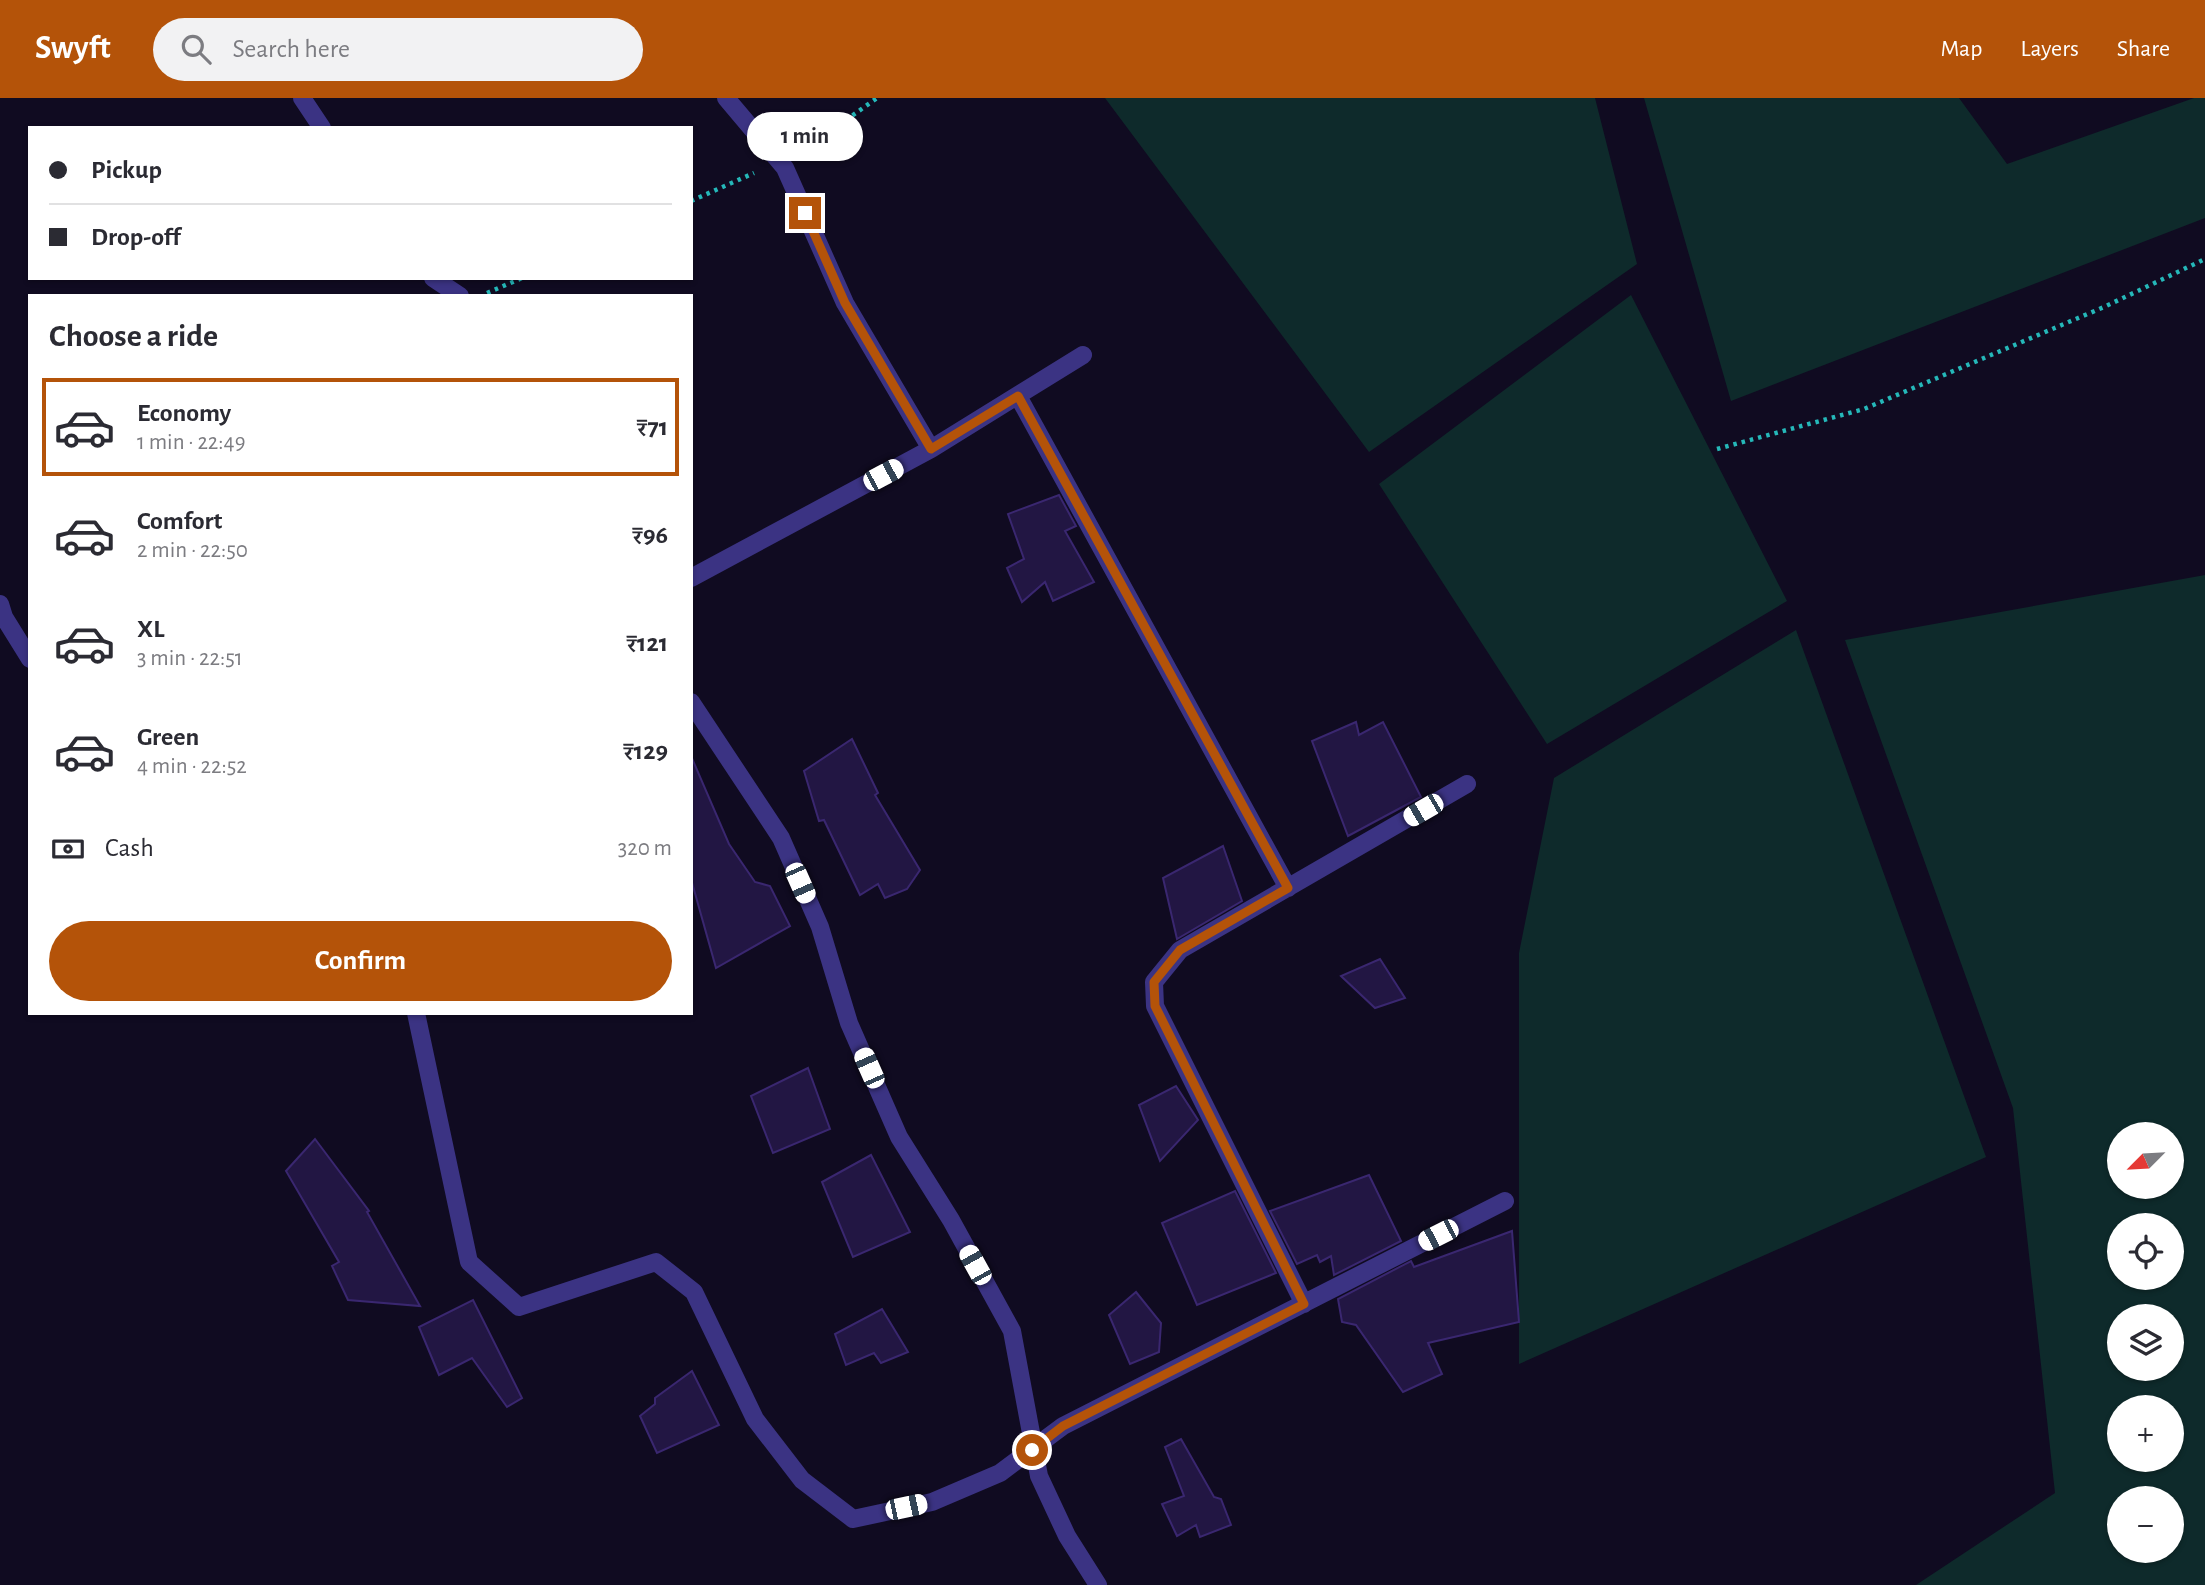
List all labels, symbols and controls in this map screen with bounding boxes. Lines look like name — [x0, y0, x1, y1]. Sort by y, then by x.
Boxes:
search box — [153, 18, 643, 81]
icon: search — [177, 30, 215, 68]
text: Swyft — [35, 32, 111, 65]
text: Search here — [233, 36, 350, 62]
text: Map — [1940, 37, 1982, 61]
text: Layers — [2020, 37, 2079, 61]
text: Share — [2117, 37, 2170, 61]
callout: 1 min — [747, 111, 863, 160]
text: 1 min — [781, 125, 829, 148]
text: Pickup — [91, 157, 162, 183]
route end — [789, 197, 821, 229]
text: Drop-off — [91, 224, 180, 250]
text: Choose a ride — [49, 320, 218, 352]
icon: car — [53, 396, 116, 459]
text: Economy — [137, 400, 231, 426]
text: ₹71 — [637, 414, 668, 440]
text: 1 min · 22:49 — [137, 431, 245, 454]
car — [860, 456, 907, 494]
icon: car — [53, 504, 116, 567]
text: Comfort — [137, 508, 222, 534]
text: ₹96 — [632, 522, 668, 548]
text: 2 min · 22:50 — [137, 539, 248, 562]
icon: car — [53, 612, 116, 675]
text: XL — [137, 616, 164, 642]
text: ₹121 — [626, 630, 668, 656]
text: 3 min · 22:51 — [137, 647, 243, 670]
icon: car — [53, 720, 116, 783]
text: Green — [137, 724, 199, 750]
text: ₹129 — [623, 738, 668, 764]
text: 4 min · 22:52 — [137, 755, 247, 778]
car — [1400, 790, 1447, 830]
icon: cash — [49, 830, 87, 868]
text: Cash — [105, 835, 154, 861]
text: 320 m — [618, 837, 672, 860]
car — [782, 860, 819, 906]
button: Confirm — [49, 921, 672, 1001]
car — [851, 1045, 888, 1091]
north arrow — [2107, 1122, 2184, 1199]
map controls — [2107, 1122, 2184, 1563]
button: locate — [2107, 1213, 2184, 1290]
car — [1415, 1216, 1462, 1254]
car — [956, 1242, 995, 1288]
button: layers — [2107, 1304, 2184, 1381]
button: + — [2107, 1395, 2184, 1472]
route start — [1016, 1434, 1048, 1466]
button: − — [2107, 1486, 2184, 1563]
car — [884, 1492, 929, 1522]

